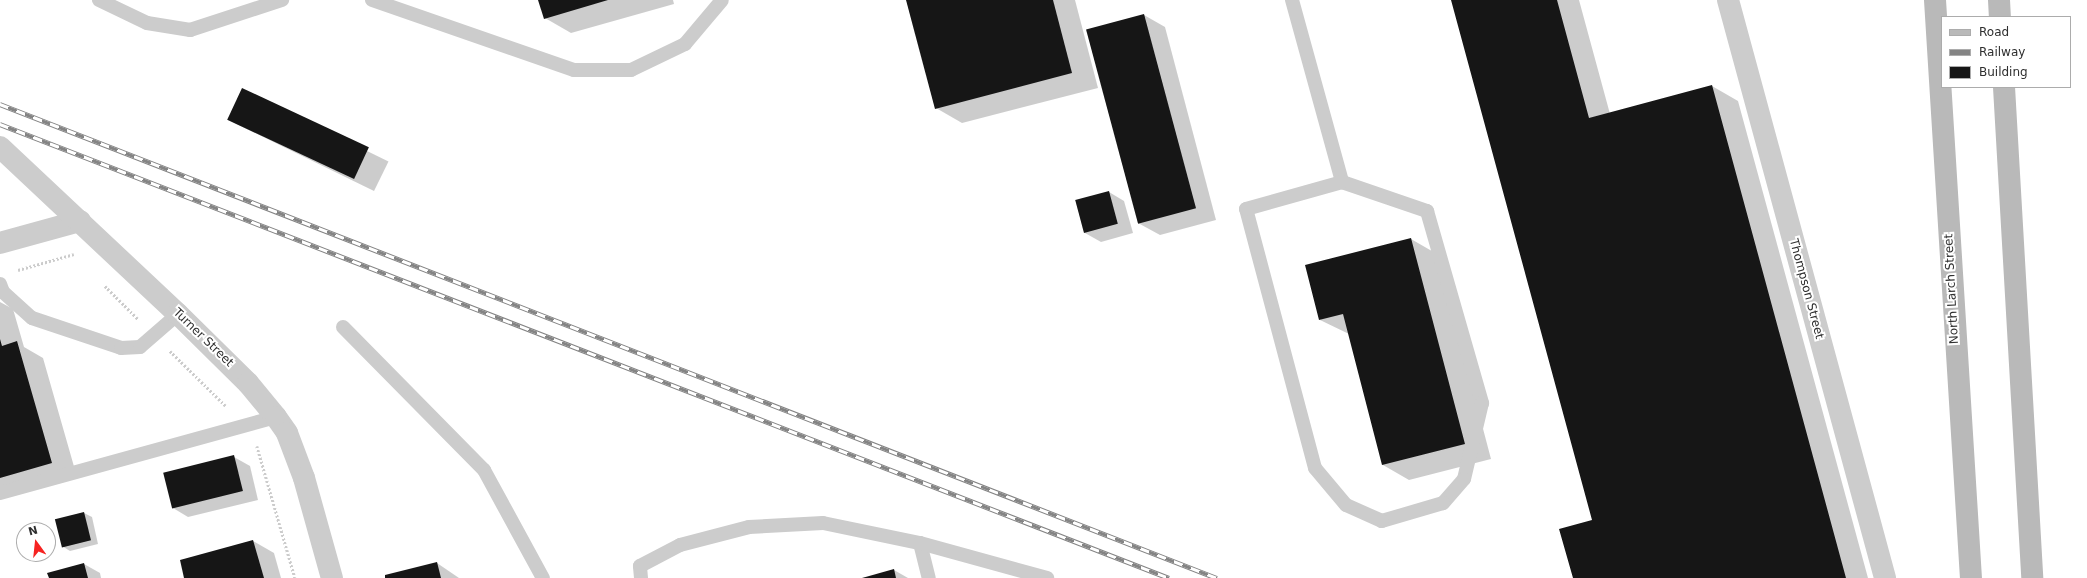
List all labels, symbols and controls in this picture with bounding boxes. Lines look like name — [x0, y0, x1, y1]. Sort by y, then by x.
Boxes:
legend — [1941, 16, 2071, 88]
text: Road — [1979, 25, 2009, 39]
text: Railway — [1979, 45, 2025, 59]
text: Building — [1979, 65, 2028, 79]
street label: North Larch Street — [1942, 233, 1962, 345]
street label: Thompson Street — [1786, 237, 1826, 341]
street label: Turner Street — [170, 306, 236, 370]
north arrow — [16, 522, 56, 562]
text: N — [27, 523, 39, 538]

